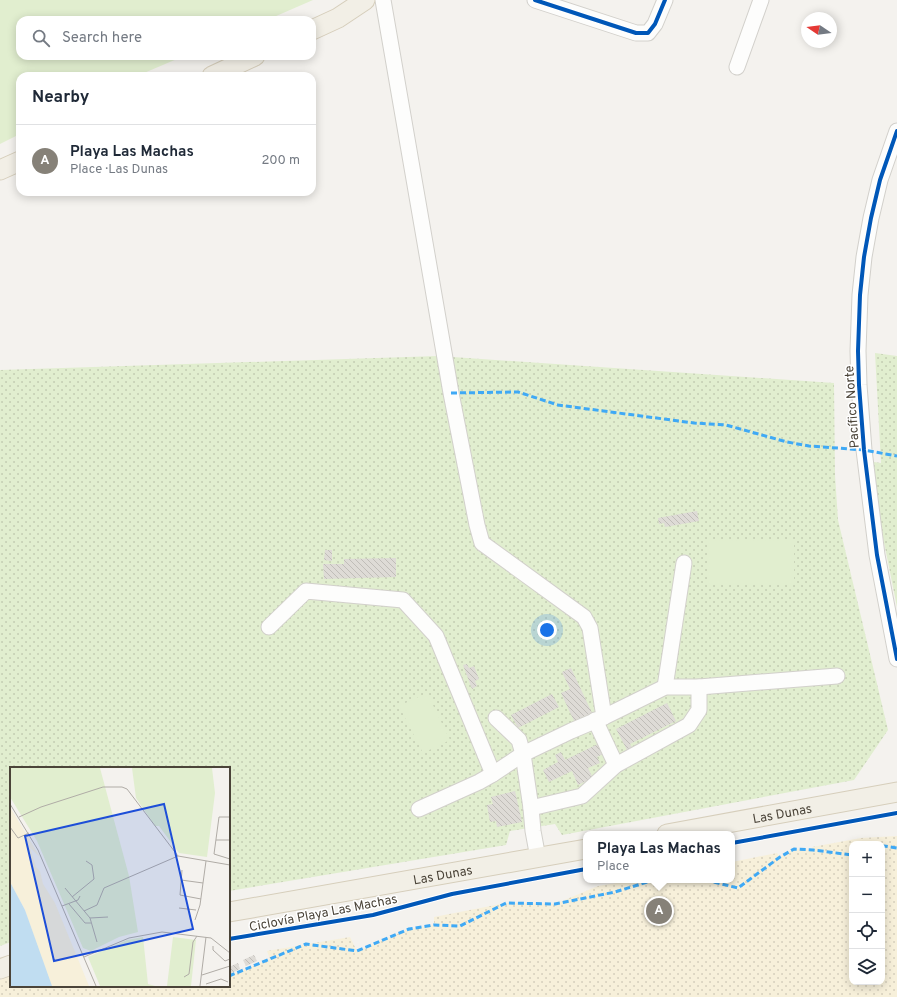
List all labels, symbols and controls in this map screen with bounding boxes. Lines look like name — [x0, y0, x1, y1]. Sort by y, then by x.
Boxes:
north arrow — [801, 12, 837, 48]
search box — [16, 16, 316, 60]
icon: search — [30, 27, 52, 49]
text: Search here — [62, 29, 142, 48]
text: Nearby — [32, 87, 89, 109]
text: Playa Las Machas — [70, 143, 194, 162]
text: A — [40, 153, 50, 169]
text: 200 m — [261, 153, 300, 169]
text: Place · Las Dunas — [70, 162, 168, 178]
street label: Pacífico Norte — [842, 365, 864, 449]
your location — [537, 620, 557, 640]
inset map — [10, 767, 230, 987]
street label: Las Dunas — [752, 802, 813, 828]
popup — [583, 831, 735, 883]
text: Playa Las Machas — [597, 840, 721, 859]
map controls — [849, 841, 885, 985]
button: + — [849, 841, 885, 877]
text: Place — [597, 859, 629, 875]
street label: Las Dunas — [412, 863, 474, 889]
button: − — [849, 877, 885, 913]
street label: Ciclovía Playa Las Machas — [248, 892, 399, 936]
pin: A — [646, 896, 672, 926]
button: locate — [849, 913, 885, 949]
button: layers — [849, 949, 885, 985]

